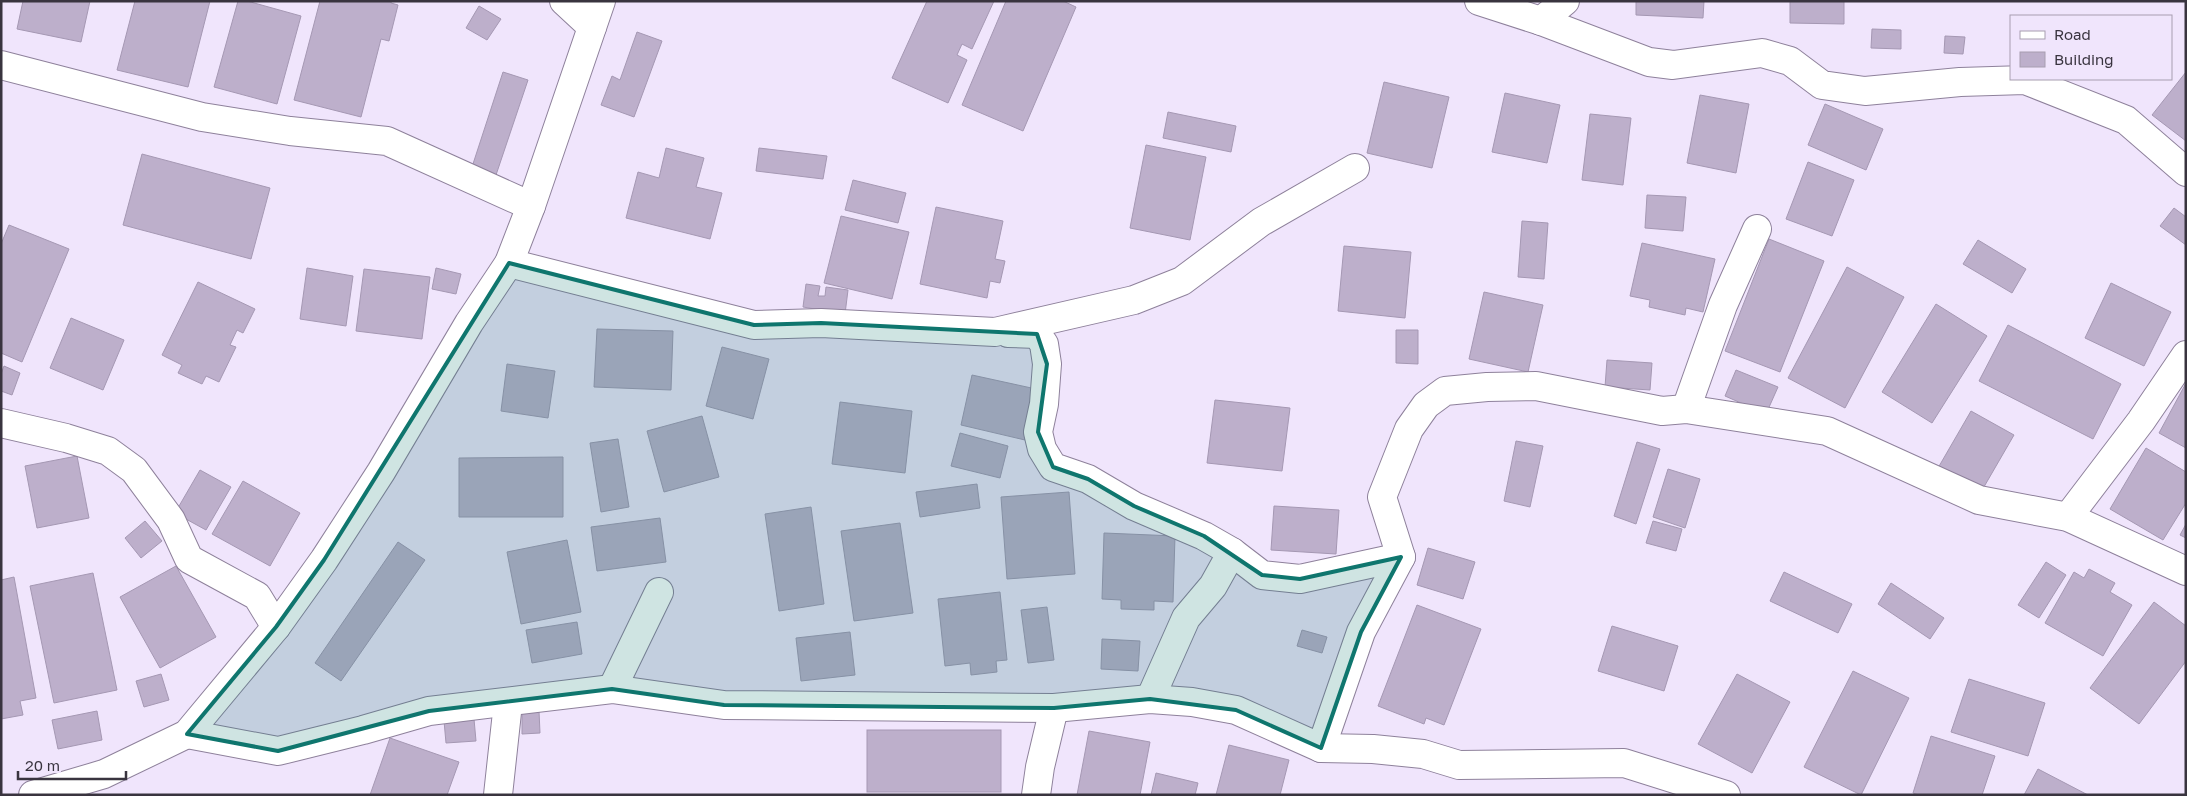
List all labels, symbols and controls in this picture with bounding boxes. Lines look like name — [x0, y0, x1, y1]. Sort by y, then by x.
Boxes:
legend — [2010, 15, 2172, 80]
text: Road — [2054, 25, 2091, 43]
text: Building — [2054, 50, 2114, 68]
scale bar — [18, 748, 125, 780]
text: 20 m — [25, 756, 60, 774]

